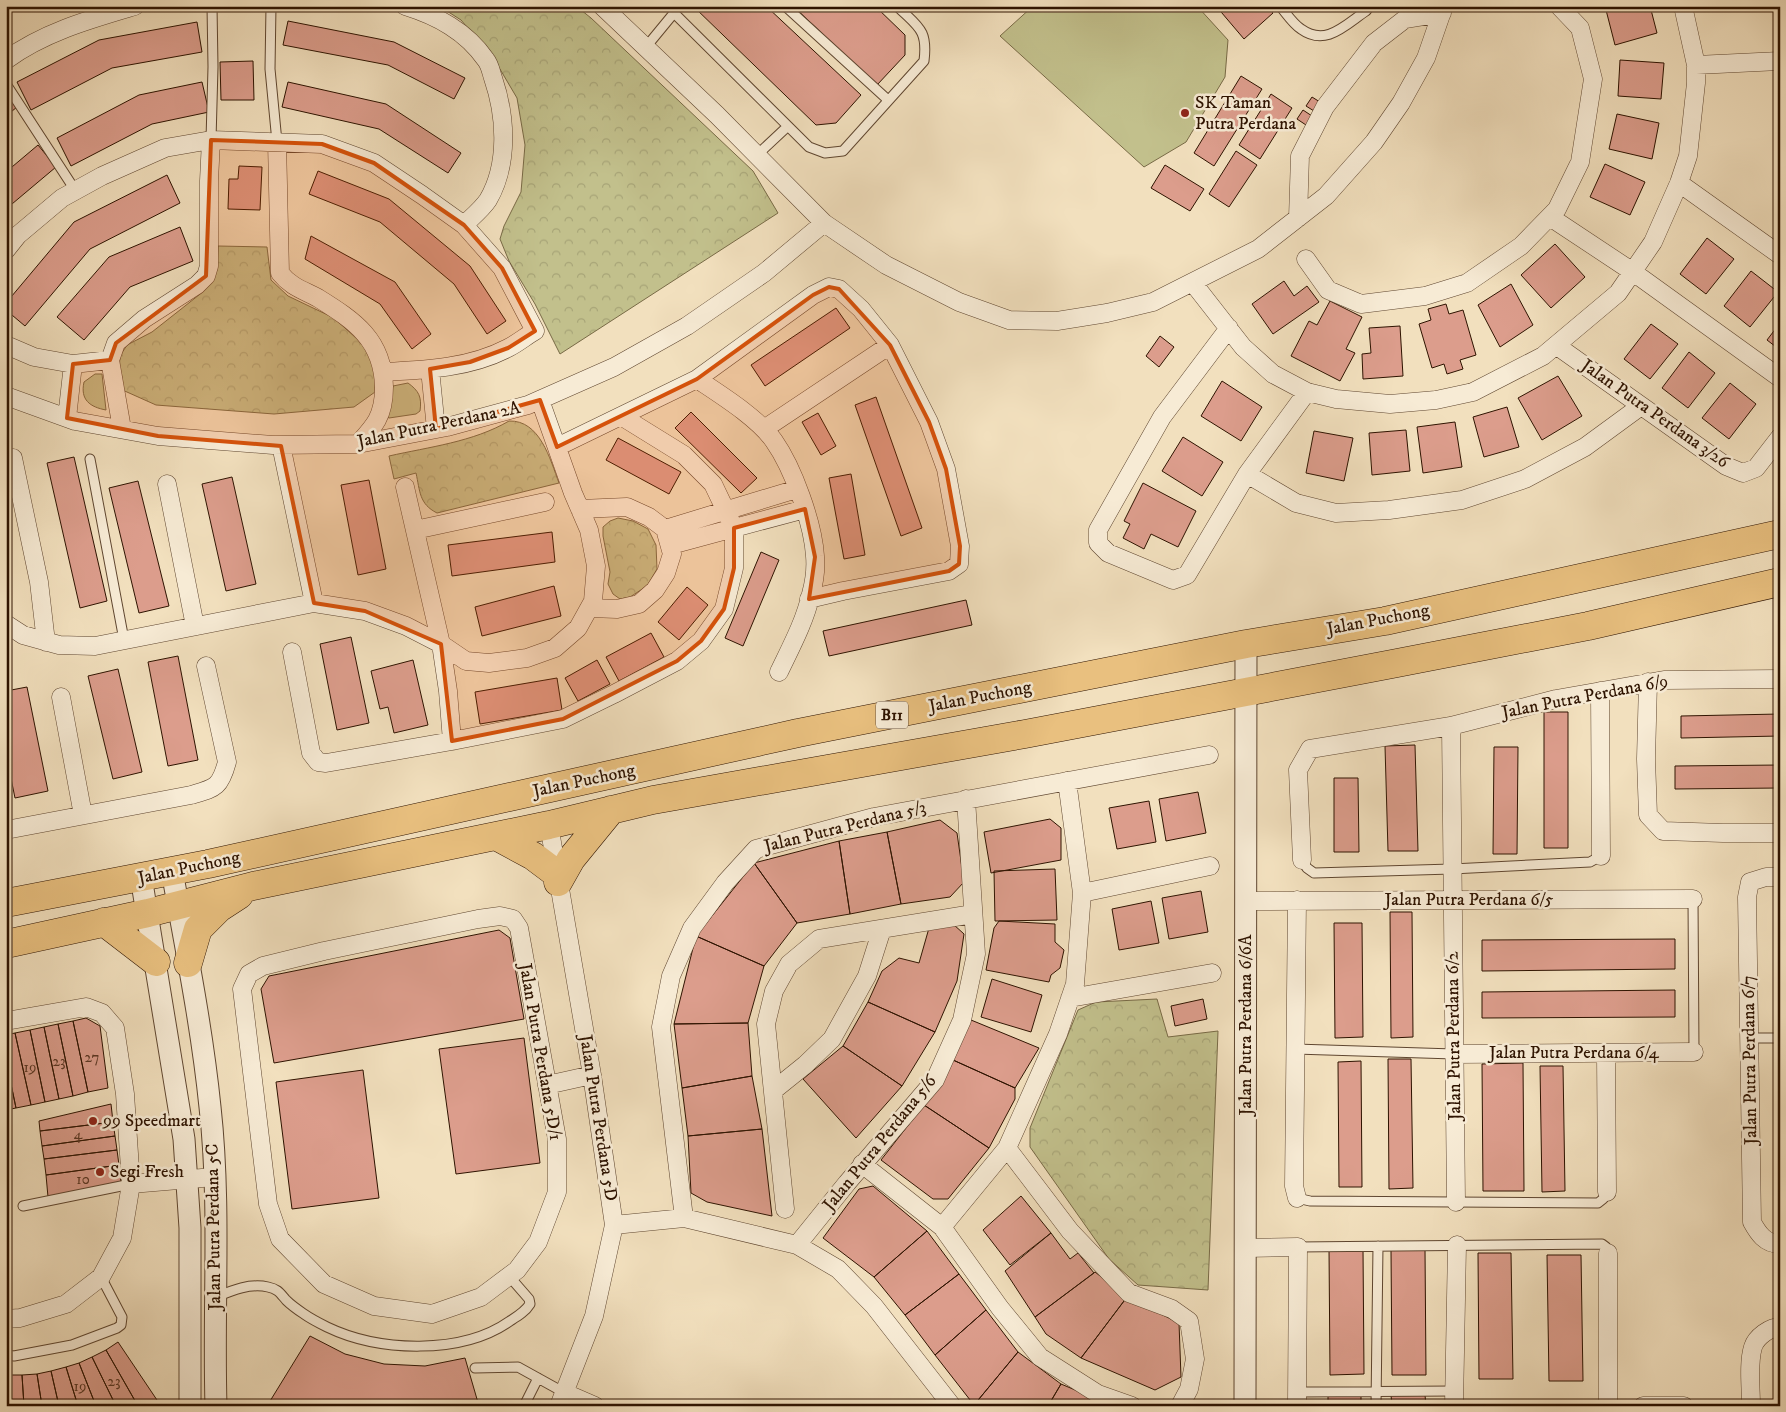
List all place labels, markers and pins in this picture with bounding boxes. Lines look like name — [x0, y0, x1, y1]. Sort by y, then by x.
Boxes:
place label: SK Taman Putra Perdana — [1195, 92, 1296, 135]
marker: SK Taman Putra Perdana — [1179, 107, 1191, 119]
place label: 99 Speedmart — [102, 1110, 201, 1132]
marker: 99 Speedmart — [87, 1115, 99, 1127]
place label: Segi Fresh — [110, 1161, 184, 1183]
marker: Segi Fresh — [94, 1166, 106, 1178]

